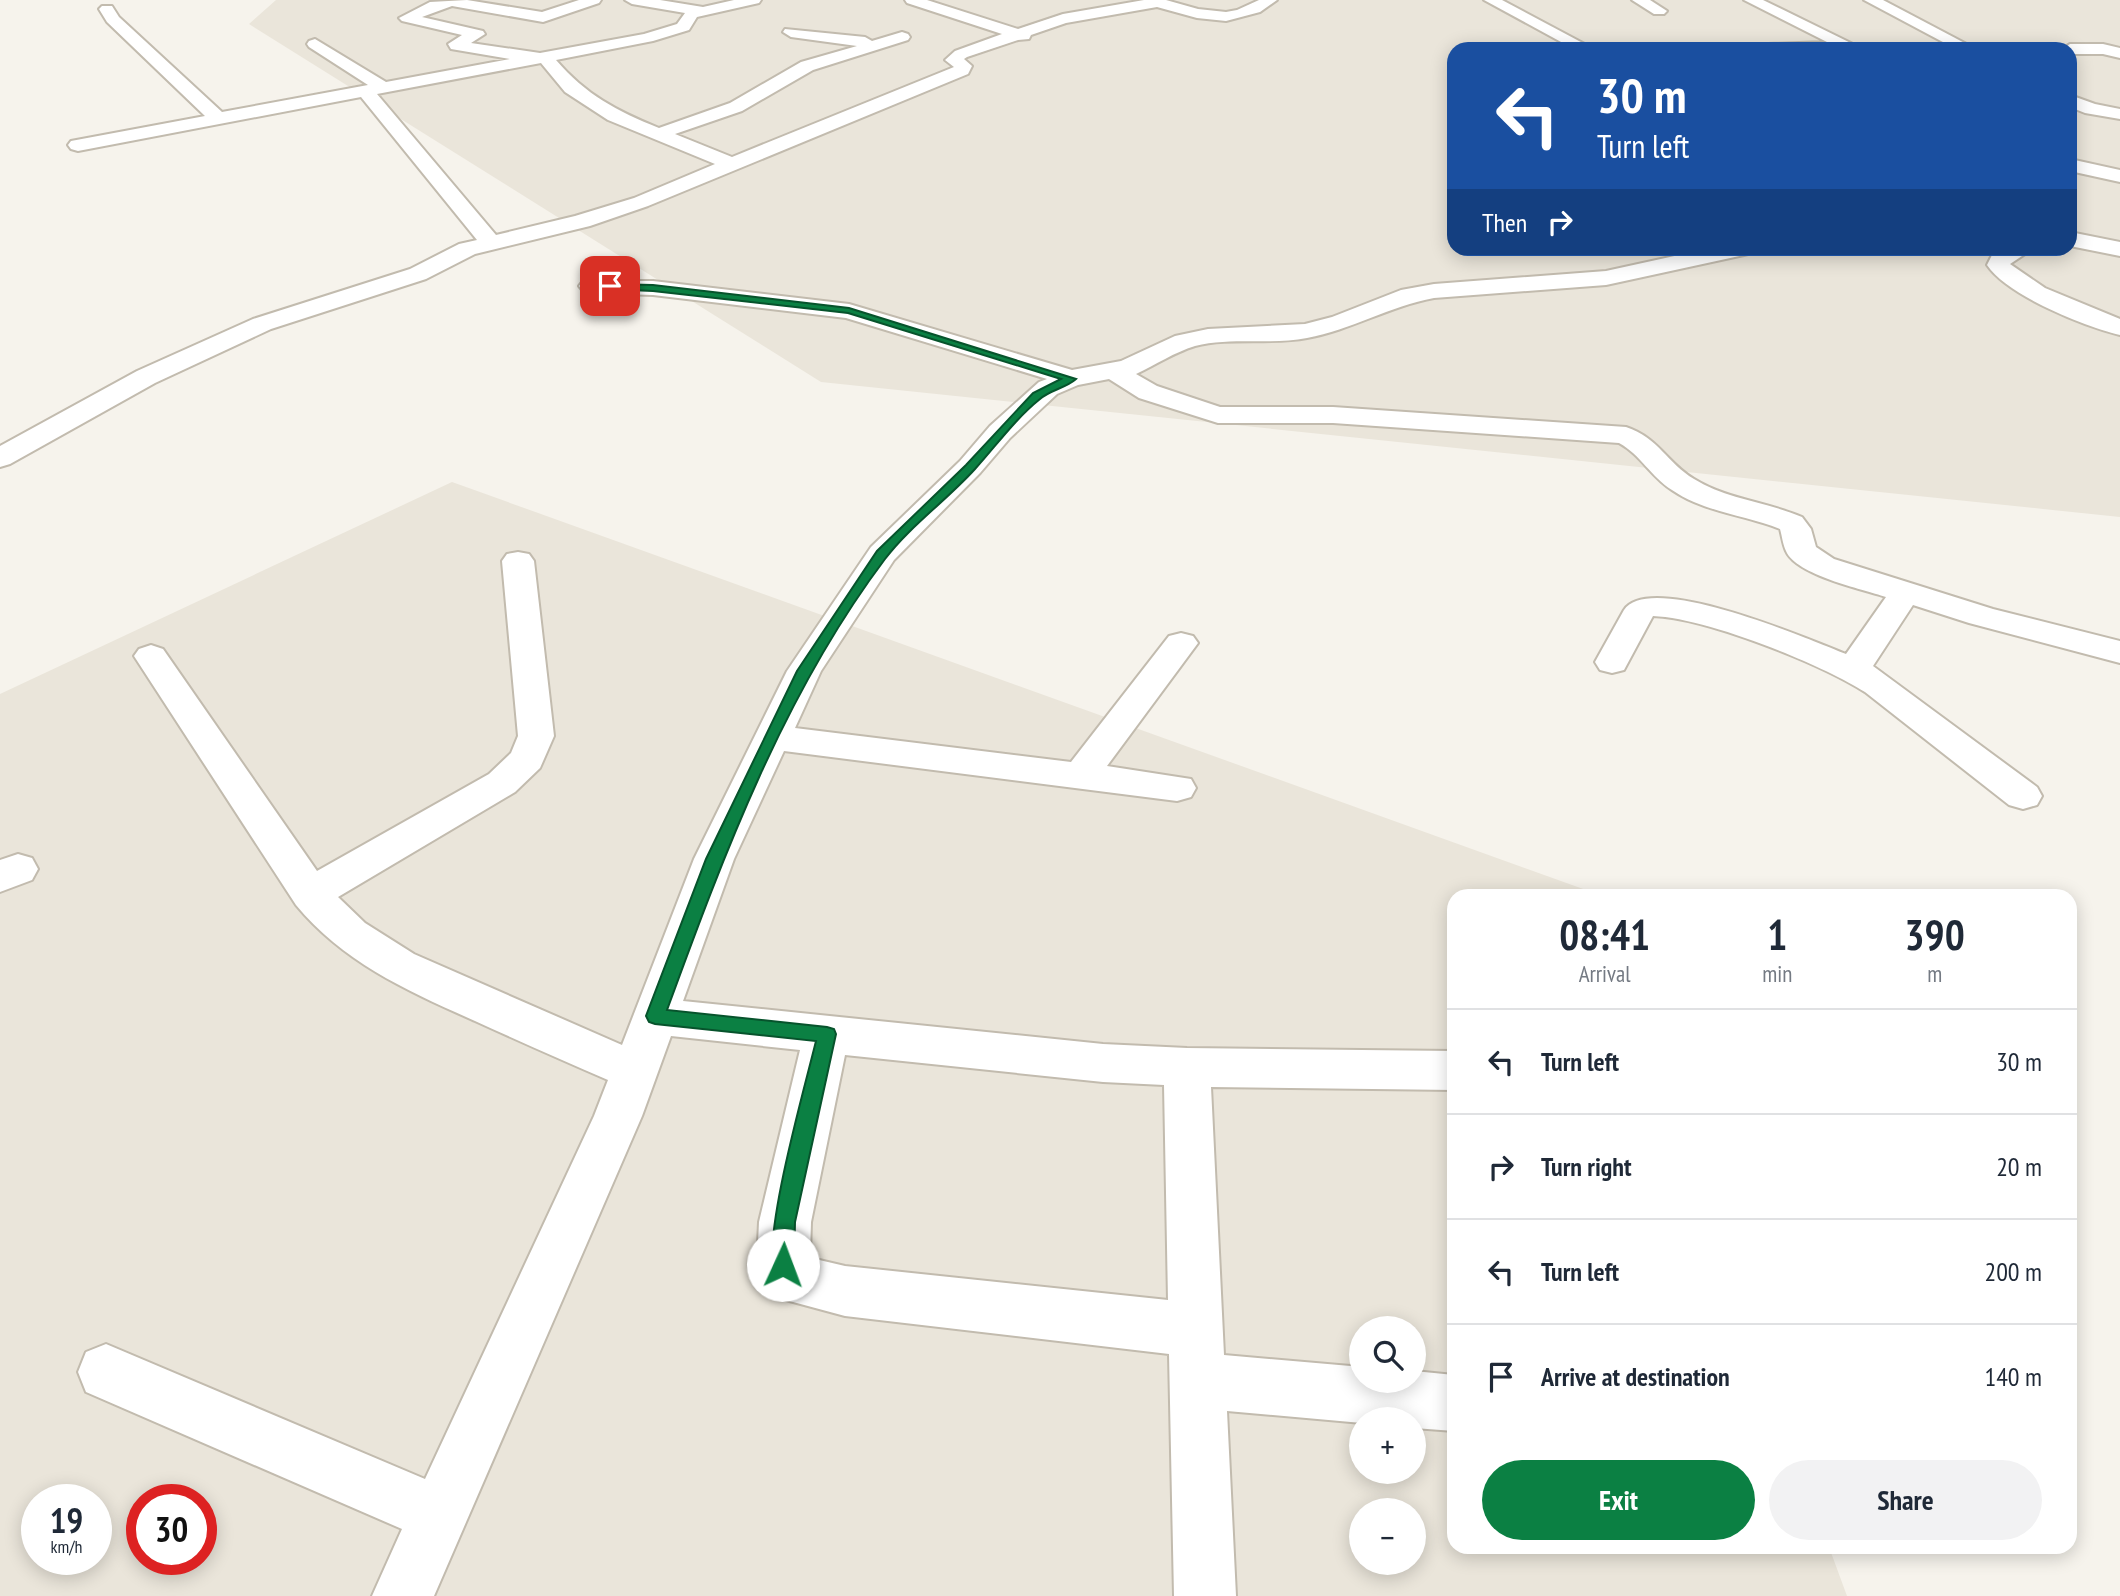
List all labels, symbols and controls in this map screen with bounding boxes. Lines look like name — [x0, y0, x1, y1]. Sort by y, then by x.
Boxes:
text: 30 m — [1597, 63, 1686, 127]
icon: left — [1482, 70, 1573, 161]
text: Turn left — [1597, 125, 1689, 167]
icon: right — [1541, 203, 1579, 241]
text: Then — [1482, 206, 1527, 239]
pin — [580, 256, 640, 316]
icon: arrive — [591, 267, 629, 305]
text: 08:41 — [1559, 907, 1650, 962]
text: 1 — [1767, 907, 1787, 962]
text: 390 — [1905, 907, 1965, 962]
text: Arrival — [1579, 959, 1631, 988]
text: min — [1762, 959, 1792, 988]
text: m — [1927, 959, 1942, 988]
icon: left — [1482, 1043, 1520, 1081]
text: Turn left — [1541, 1045, 1619, 1078]
text: 30 m — [1996, 1045, 2042, 1078]
icon: right — [1482, 1148, 1520, 1186]
text: Turn right — [1541, 1150, 1632, 1183]
text: 20 m — [1996, 1150, 2042, 1183]
position arrow — [746, 1228, 820, 1302]
icon: left — [1482, 1253, 1520, 1291]
text: Turn left — [1541, 1255, 1619, 1288]
text: 200 m — [1984, 1255, 2042, 1288]
map controls — [1349, 1316, 1426, 1575]
button: search — [1349, 1316, 1426, 1393]
icon: arrive — [1482, 1358, 1520, 1396]
text: Arrive at destination — [1541, 1360, 1730, 1393]
text: 140 m — [1984, 1360, 2042, 1393]
button: + — [1349, 1407, 1426, 1484]
button: Exit — [1482, 1460, 1755, 1540]
button: Share — [1769, 1460, 2042, 1540]
speed limit sign: 30 — [126, 1484, 217, 1575]
text: 19 — [50, 1497, 83, 1543]
button: − — [1349, 1498, 1426, 1575]
text: km/h — [51, 1535, 82, 1558]

